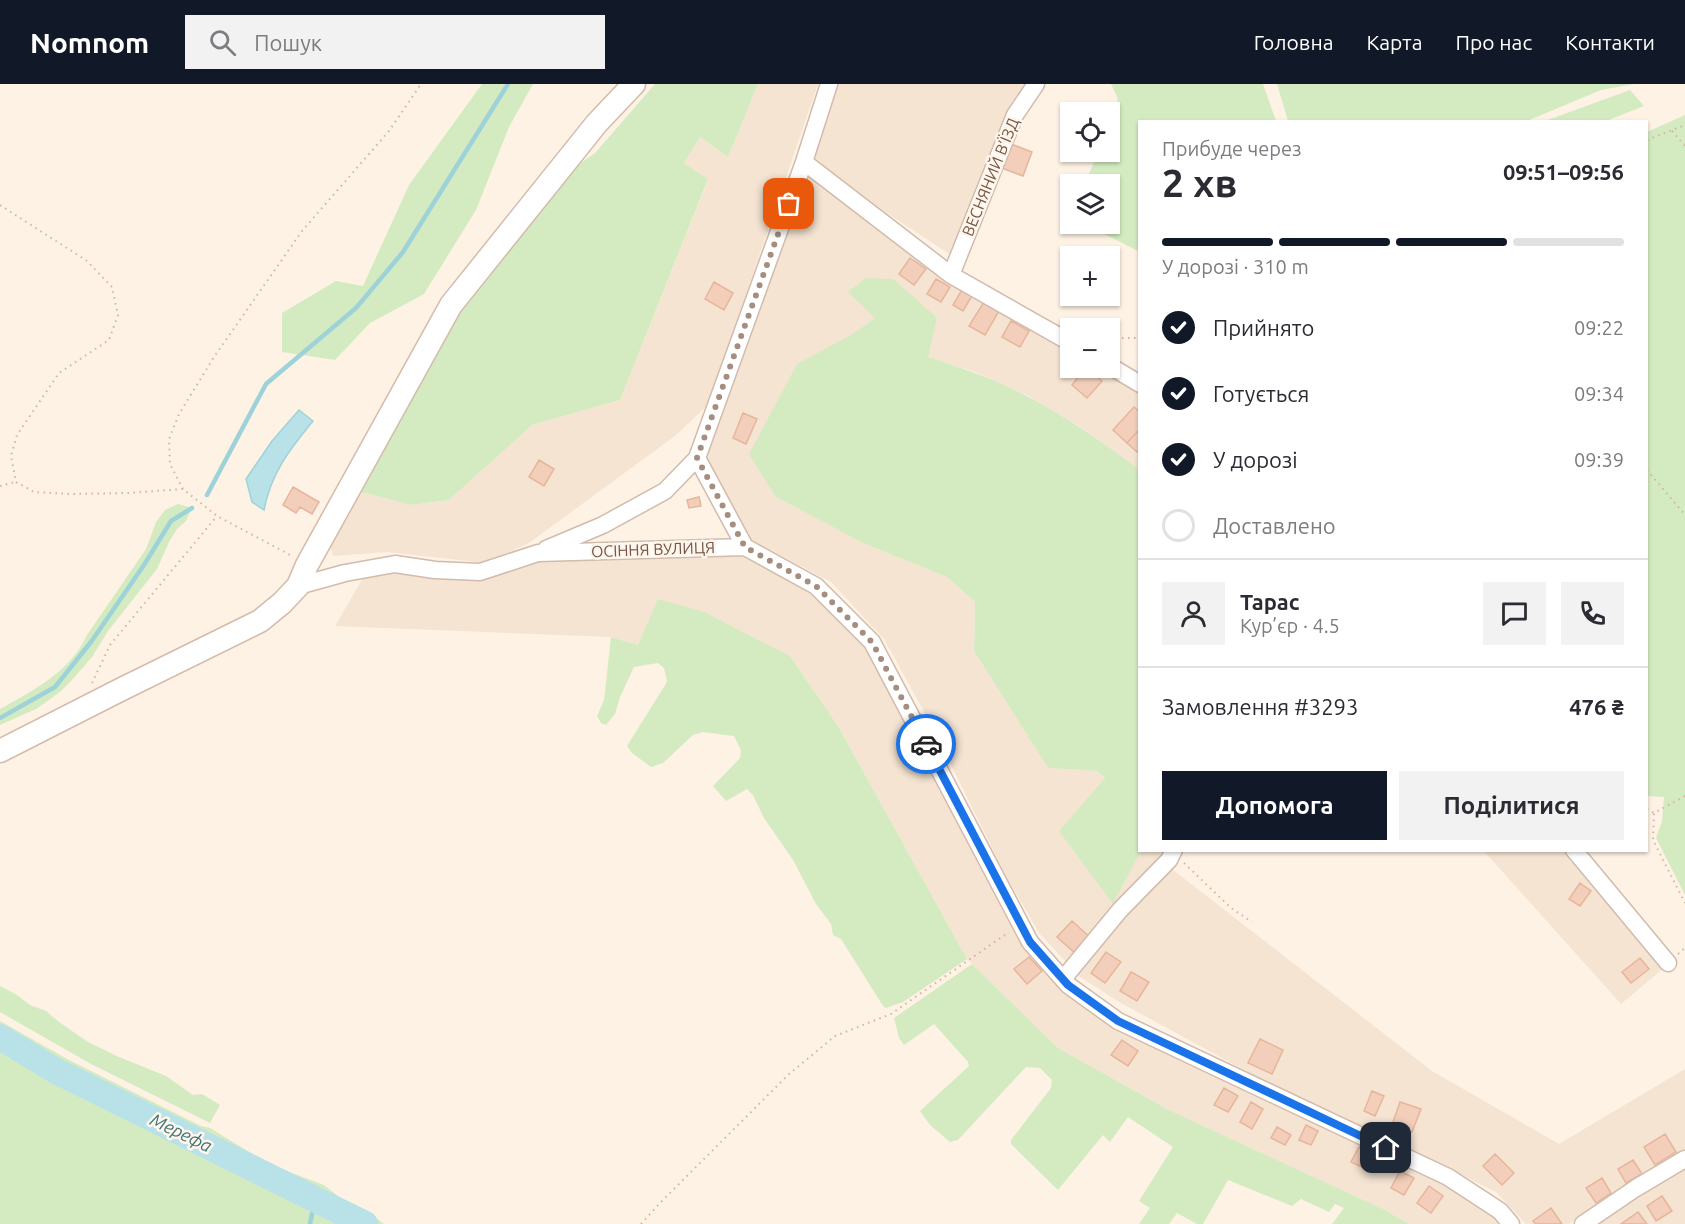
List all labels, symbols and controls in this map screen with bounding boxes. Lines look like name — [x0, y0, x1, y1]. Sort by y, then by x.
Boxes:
search box — [185, 15, 605, 69]
icon: search — [206, 26, 239, 59]
text: Nomnom — [30, 27, 149, 58]
text: Пошук — [254, 30, 322, 55]
text: Головна — [1254, 30, 1334, 54]
text: Карта — [1367, 30, 1422, 54]
text: Про нас — [1455, 30, 1532, 54]
text: Контакти — [1565, 30, 1655, 54]
map controls — [1060, 102, 1120, 378]
button: locate — [1060, 102, 1120, 162]
street label: ВЕСНЯНИЙ В’ЇЗД — [957, 115, 1022, 239]
text: Прибуде через — [1162, 137, 1302, 160]
text: 09:51–09:56 — [1503, 159, 1624, 184]
text: 2 хв — [1162, 161, 1237, 204]
button: layers — [1060, 174, 1120, 234]
pin — [763, 178, 814, 229]
icon: bag — [772, 187, 805, 220]
button: + — [1060, 246, 1120, 306]
text: У дорозі · 310 m — [1162, 255, 1309, 278]
icon: check — [1162, 311, 1195, 344]
text: Прийнято — [1213, 315, 1314, 340]
text: 09:22 — [1574, 316, 1624, 339]
button: − — [1060, 318, 1120, 378]
icon: check — [1162, 377, 1195, 410]
text: Готується — [1213, 381, 1309, 406]
text: 09:34 — [1574, 382, 1624, 405]
icon: check — [1162, 443, 1195, 476]
text: У дорозі — [1213, 447, 1298, 472]
text: 09:39 — [1574, 448, 1624, 471]
text: Доставлено — [1213, 513, 1336, 538]
street label: ОСІННЯ ВУЛИЦЯ — [591, 538, 715, 560]
button: person — [1162, 582, 1225, 645]
button: chat — [1483, 582, 1546, 645]
button: phone — [1561, 582, 1624, 645]
text: Тарас — [1240, 589, 1300, 614]
text: Кур’єр · 4.5 — [1240, 614, 1340, 637]
text: Замовлення #3293 — [1162, 694, 1358, 719]
text: 476 ₴ — [1569, 694, 1624, 719]
courier — [896, 714, 956, 774]
icon: car — [910, 728, 943, 761]
button: Допомога — [1162, 771, 1387, 840]
button: Поділитися — [1399, 771, 1624, 840]
water label: Мерефа — [147, 1109, 216, 1156]
pin — [1360, 1122, 1411, 1173]
icon: home — [1369, 1131, 1402, 1164]

